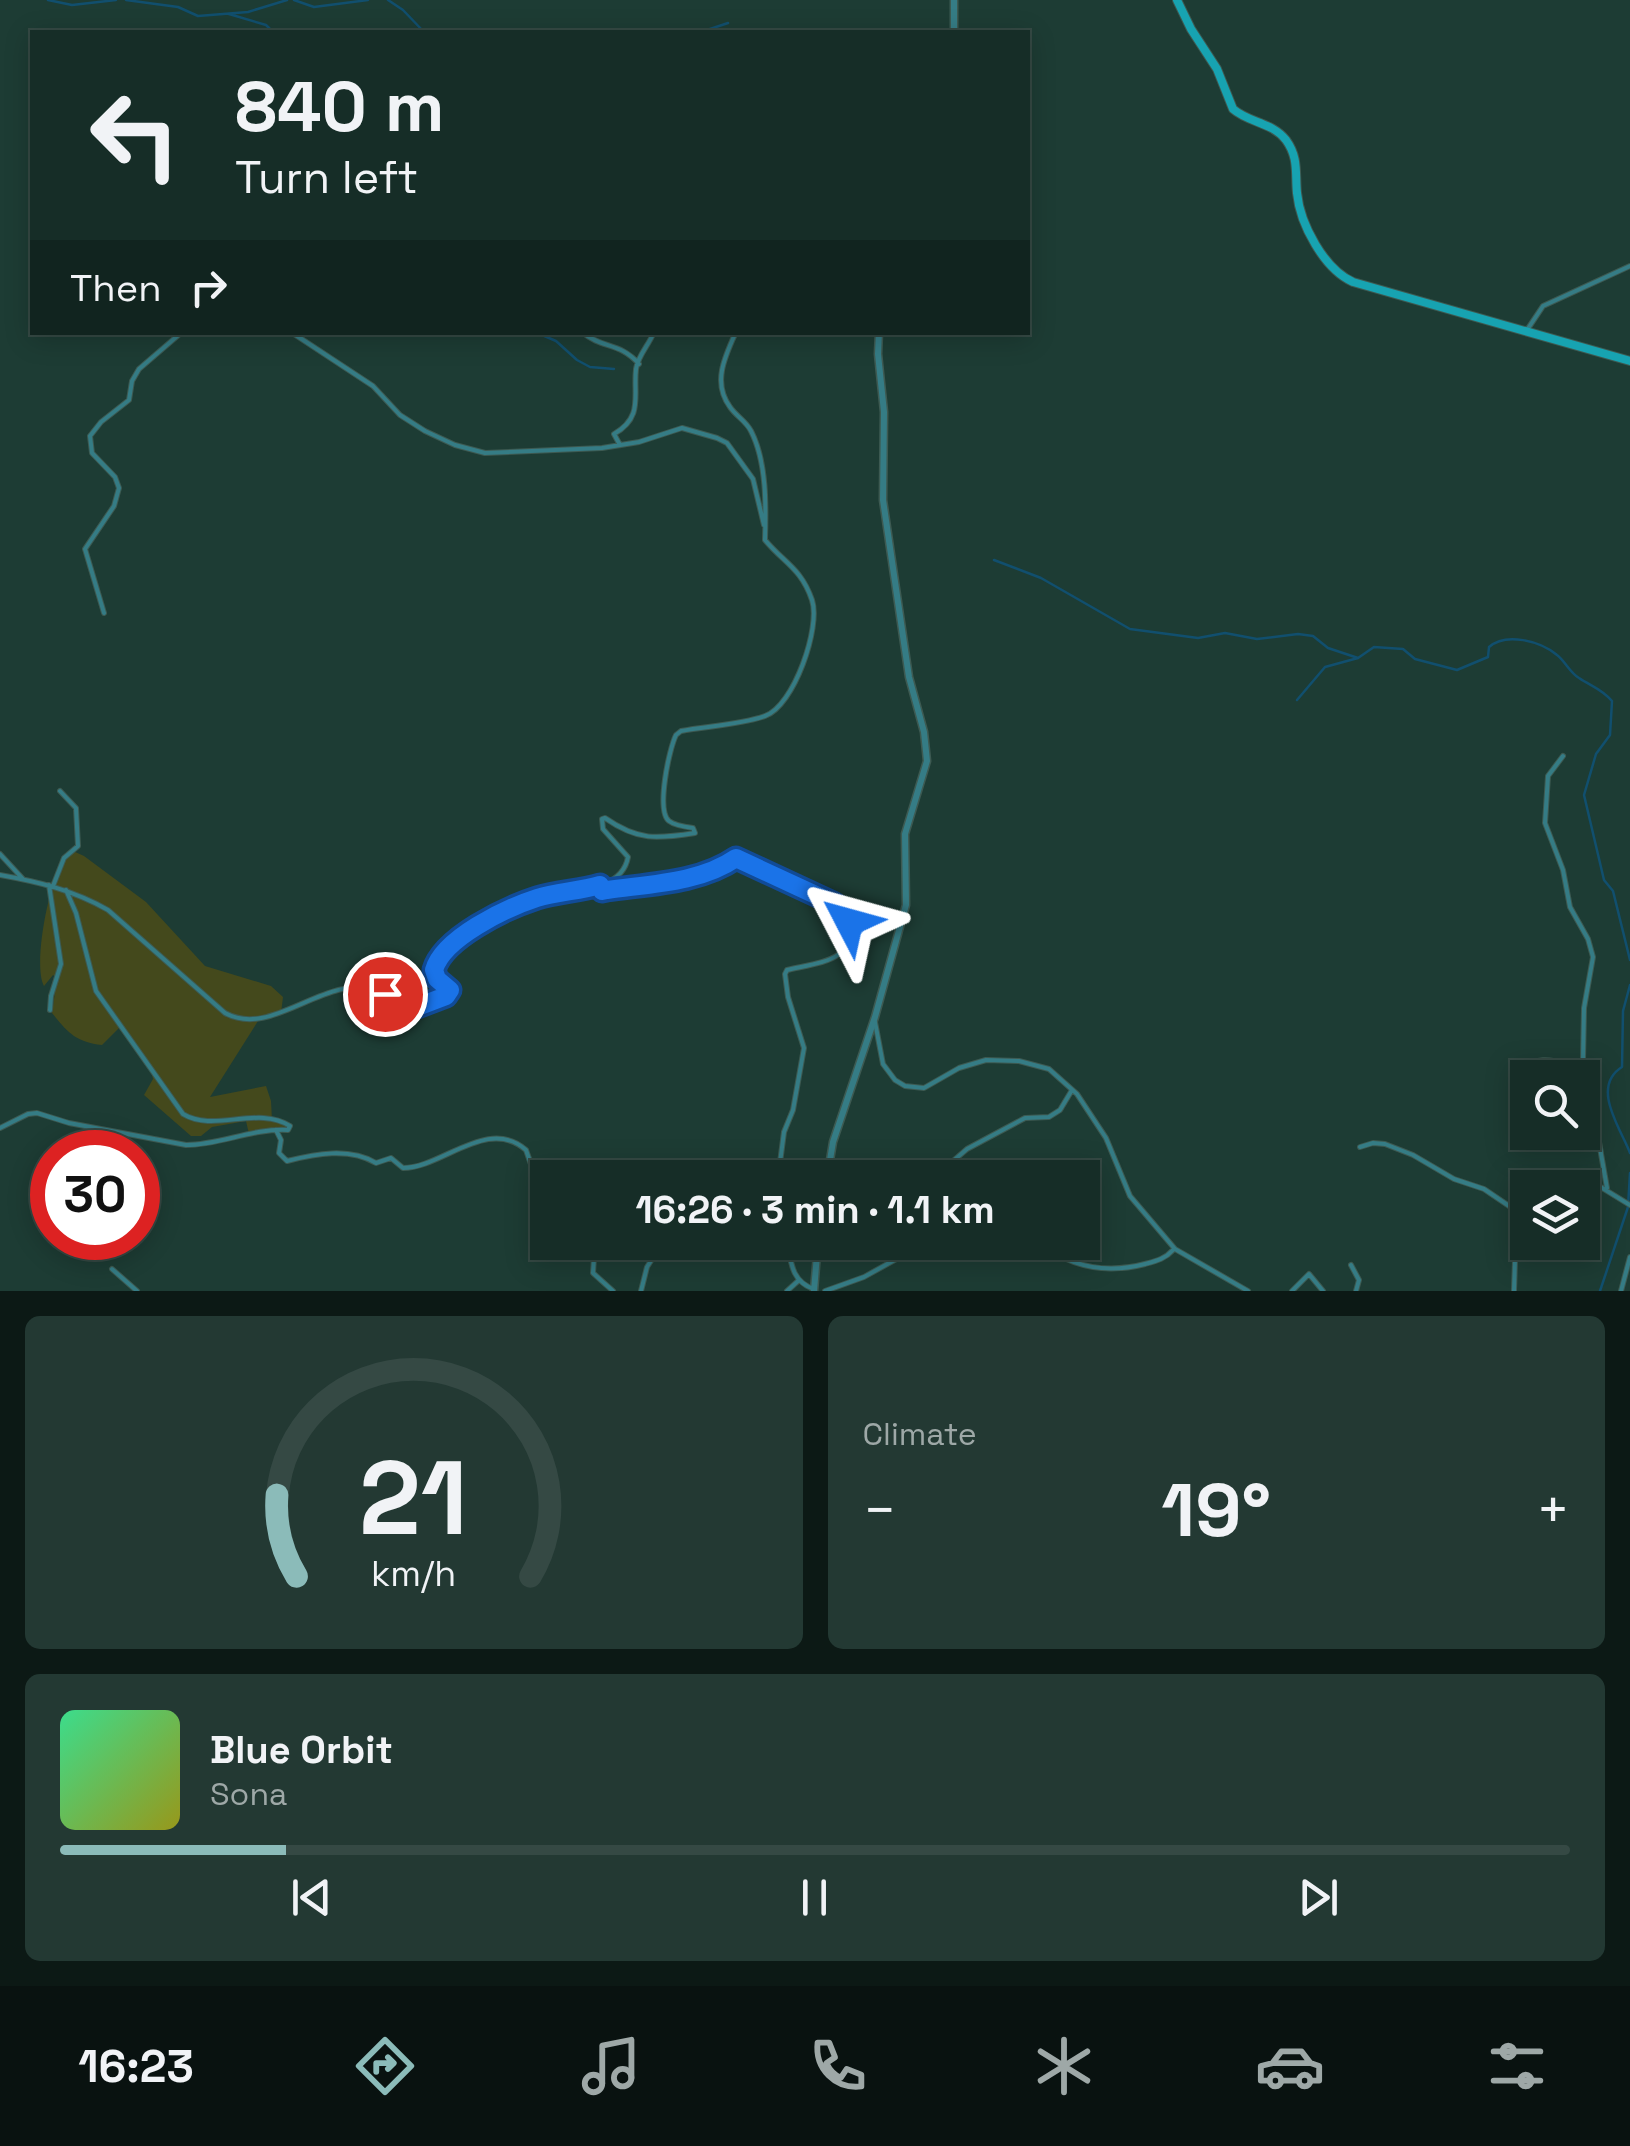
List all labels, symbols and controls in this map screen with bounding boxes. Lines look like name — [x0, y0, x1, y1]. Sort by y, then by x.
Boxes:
text: 840 m — [235, 62, 444, 151]
icon: left — [70, 70, 200, 200]
text: Turn left — [235, 149, 418, 206]
icon: right — [181, 260, 236, 315]
text: Then — [70, 264, 161, 312]
position arrow — [797, 870, 901, 974]
pin — [343, 952, 428, 1037]
icon: arrive — [358, 967, 413, 1022]
map controls — [1510, 1060, 1600, 1260]
button: search — [1510, 1060, 1600, 1150]
speed limit sign: 30 — [30, 1130, 160, 1260]
button: layers — [1510, 1170, 1600, 1260]
text: 16:26 · 3 min · 1.1 km — [635, 1186, 995, 1234]
text: Climate — [863, 1414, 977, 1454]
text: 21 — [359, 1432, 468, 1564]
text: 19° — [1161, 1462, 1271, 1558]
text: − — [863, 1475, 897, 1545]
text: + — [1536, 1475, 1570, 1545]
text: km/h — [371, 1551, 456, 1596]
text: Blue Orbit — [210, 1726, 393, 1774]
text: Sona — [210, 1774, 287, 1814]
icon: previous — [284, 1870, 339, 1925]
icon: pause — [787, 1870, 842, 1925]
icon: next — [1291, 1870, 1346, 1925]
icon: directions — [350, 2031, 420, 2101]
icon: music — [576, 2031, 646, 2101]
icon: phone — [803, 2031, 873, 2101]
icon: climate — [1029, 2031, 1099, 2101]
icon: car — [1255, 2031, 1325, 2101]
icon: filters — [1482, 2031, 1552, 2101]
text: 16:23 — [78, 2038, 194, 2095]

